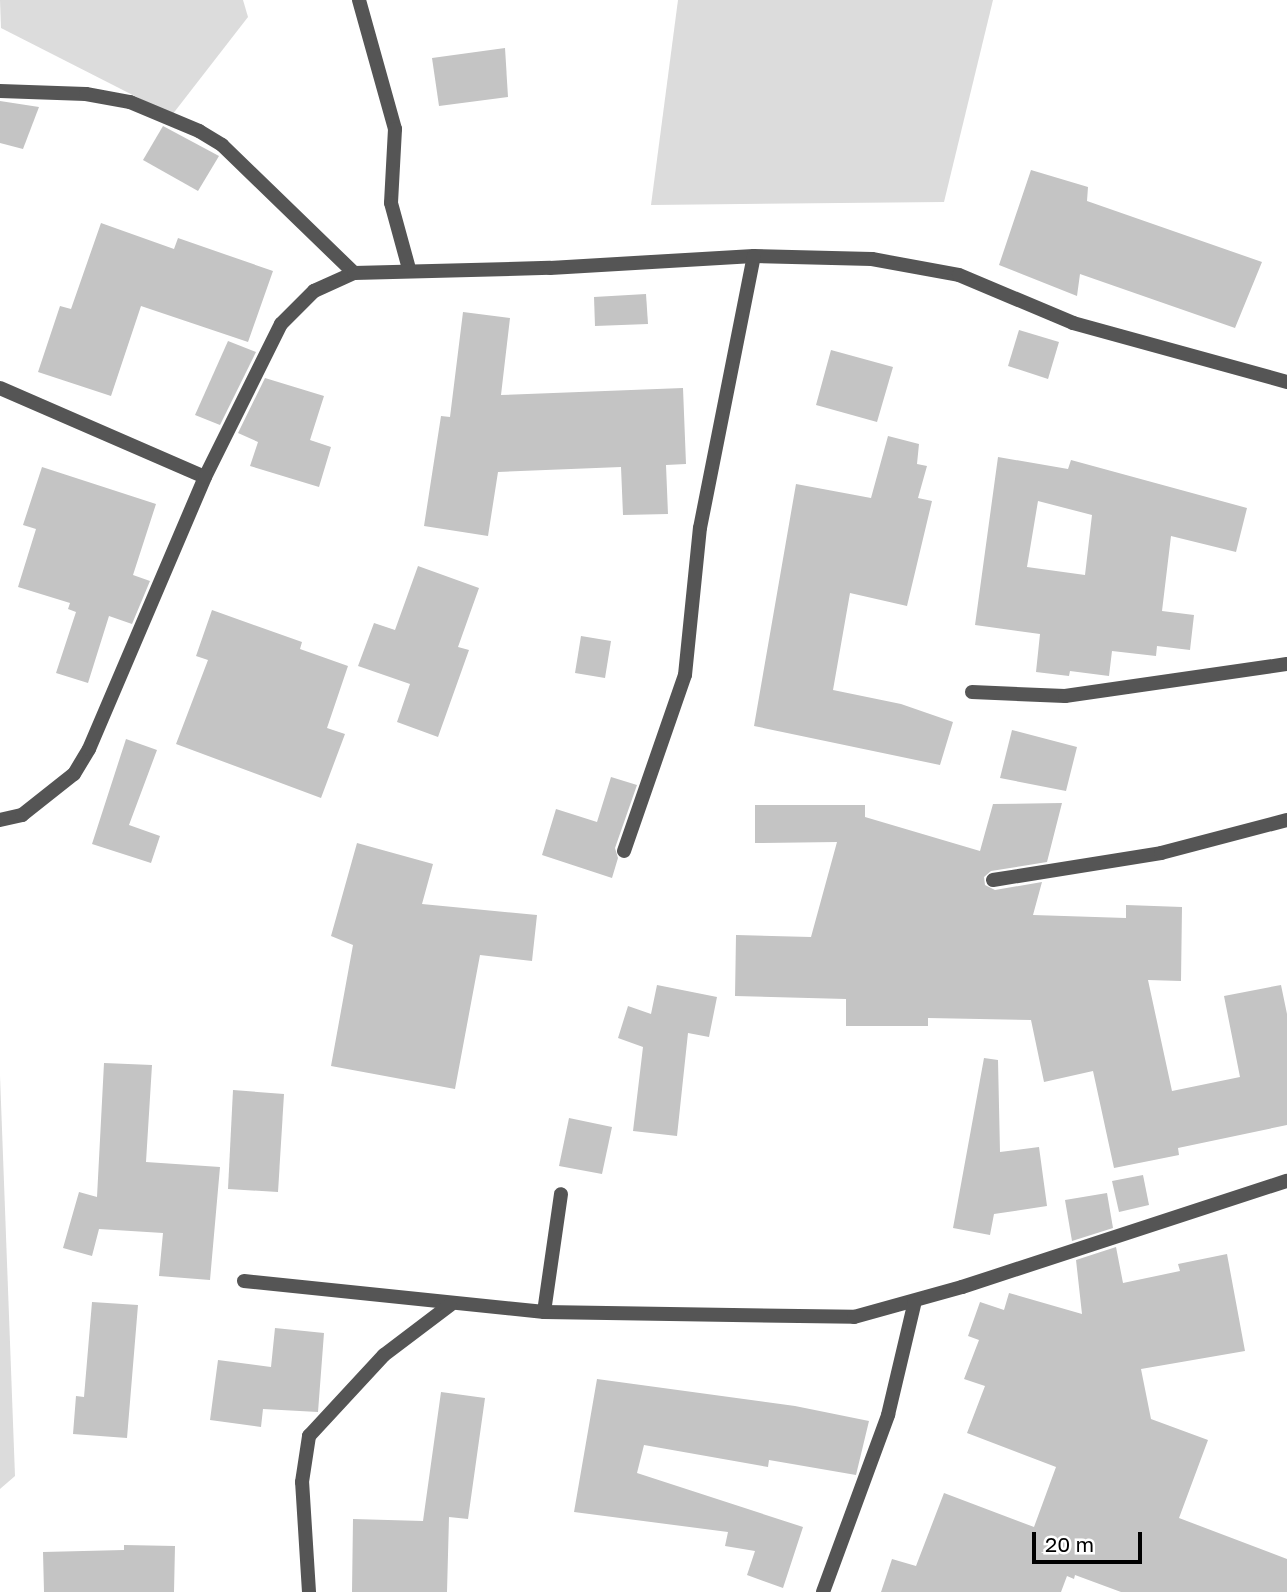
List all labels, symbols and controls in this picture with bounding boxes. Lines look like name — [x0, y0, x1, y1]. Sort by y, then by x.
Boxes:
scale bar — [1035, 1518, 1145, 1562]
text: 20 m — [1045, 1531, 1094, 1557]

